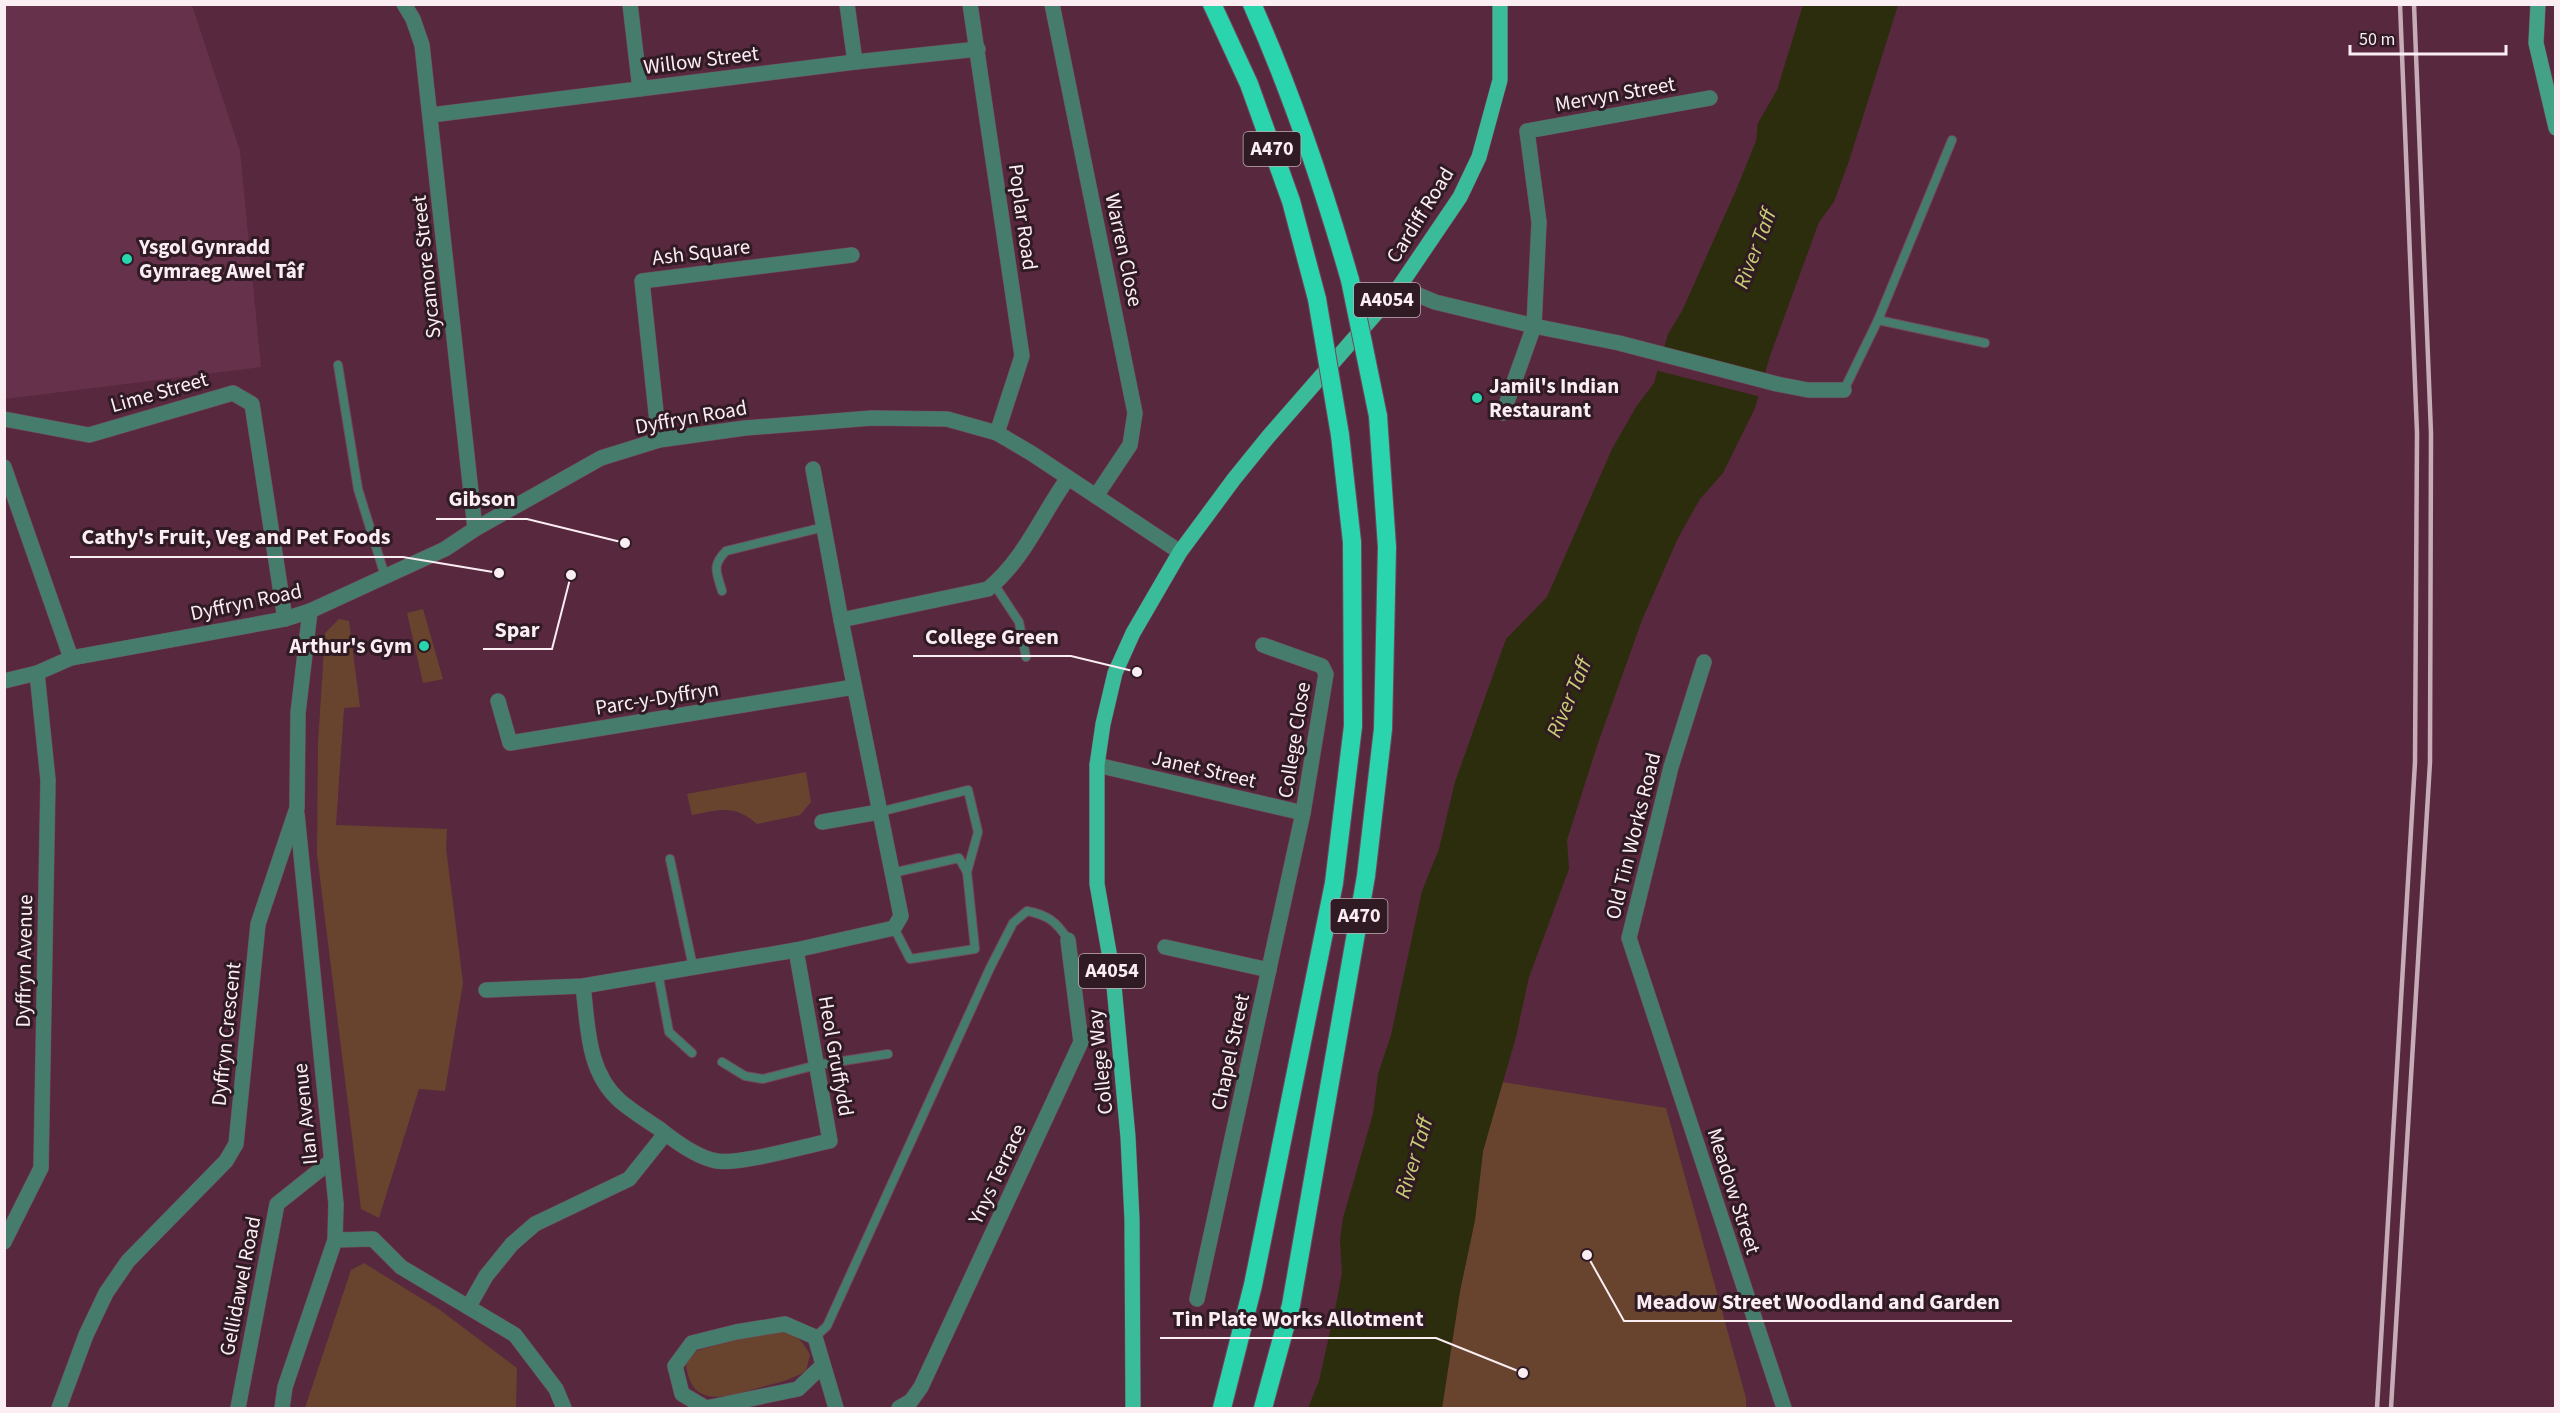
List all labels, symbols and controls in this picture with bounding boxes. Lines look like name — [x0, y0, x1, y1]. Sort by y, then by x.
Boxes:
scale bar — [2350, 18, 2506, 56]
text: 50 m — [2359, 27, 2395, 52]
street label: Willow Street — [642, 38, 760, 82]
street label: Mervyn Street — [1553, 69, 1677, 119]
road number: A470 — [1244, 132, 1300, 166]
street label: Cardiff Road — [1379, 161, 1461, 269]
street label: Poplar Road — [1001, 162, 1045, 272]
street label: Warren Close — [1097, 191, 1151, 309]
street label: Sycamore Street — [404, 194, 448, 340]
water label: River Taff — [1725, 202, 1786, 294]
street label: Ash Square — [650, 231, 752, 273]
place label: Ysgol Gynradd Gymraeg Awel Tâf — [138, 232, 305, 286]
marker: Ysgol Gynradd Gymraeg Awel Tâf — [120, 252, 134, 266]
road number: A4054 — [1354, 283, 1420, 317]
street label: Lime Street — [107, 364, 211, 420]
place label: Jamil's Indian Restaurant — [1489, 371, 1619, 425]
marker: Jamil's Indian Restaurant — [1470, 391, 1484, 405]
street label: Dyffryn Road — [633, 392, 749, 442]
callout: Gibson — [436, 479, 527, 519]
text: Gibson — [448, 483, 516, 515]
callout: Cathy's Fruit, Veg and Pet Foods — [70, 517, 403, 557]
text: Cathy's Fruit, Veg and Pet Foods — [81, 521, 391, 553]
street label: Dyffryn Road — [188, 576, 304, 628]
callout: Spar — [483, 609, 552, 649]
text: Spar — [495, 614, 540, 646]
callout: College Green — [913, 616, 1071, 656]
text: College Green — [925, 621, 1059, 653]
place label: Arthur's Gym — [289, 631, 412, 661]
marker: Arthur's Gym — [417, 639, 431, 653]
water label: River Taff — [1538, 651, 1601, 743]
street label: Parc-y-Dyffryn — [593, 673, 721, 723]
street label: College Close — [1270, 680, 1318, 800]
street label: Janet Street — [1149, 742, 1259, 796]
street label: Old Tin Works Road — [1598, 749, 1668, 923]
street label: Dyffryn Avenue — [8, 894, 40, 1028]
road number: A470 — [1330, 899, 1388, 933]
road number: A4054 — [1079, 954, 1145, 988]
street label: Dyffryn Crescent — [204, 961, 248, 1107]
street label: Chapel Street — [1203, 991, 1257, 1113]
street label: Heol Gruffydd — [811, 993, 861, 1119]
street label: College Way — [1080, 1008, 1120, 1116]
street label: Ilan Avenue — [285, 1062, 325, 1166]
water label: River Taff — [1387, 1111, 1442, 1202]
street label: Ynys Terrace — [960, 1119, 1033, 1230]
street label: Meadow Street — [1700, 1124, 1768, 1258]
street label: Gellidawel Road — [212, 1214, 268, 1358]
callout: Meadow Street Woodland and Garden — [1624, 1281, 2012, 1321]
text: Meadow Street Woodland and Garden — [1636, 1286, 2000, 1318]
callout: Tin Plate Works Allotment — [1160, 1298, 1436, 1338]
text: Tin Plate Works Allotment — [1172, 1303, 1424, 1335]

